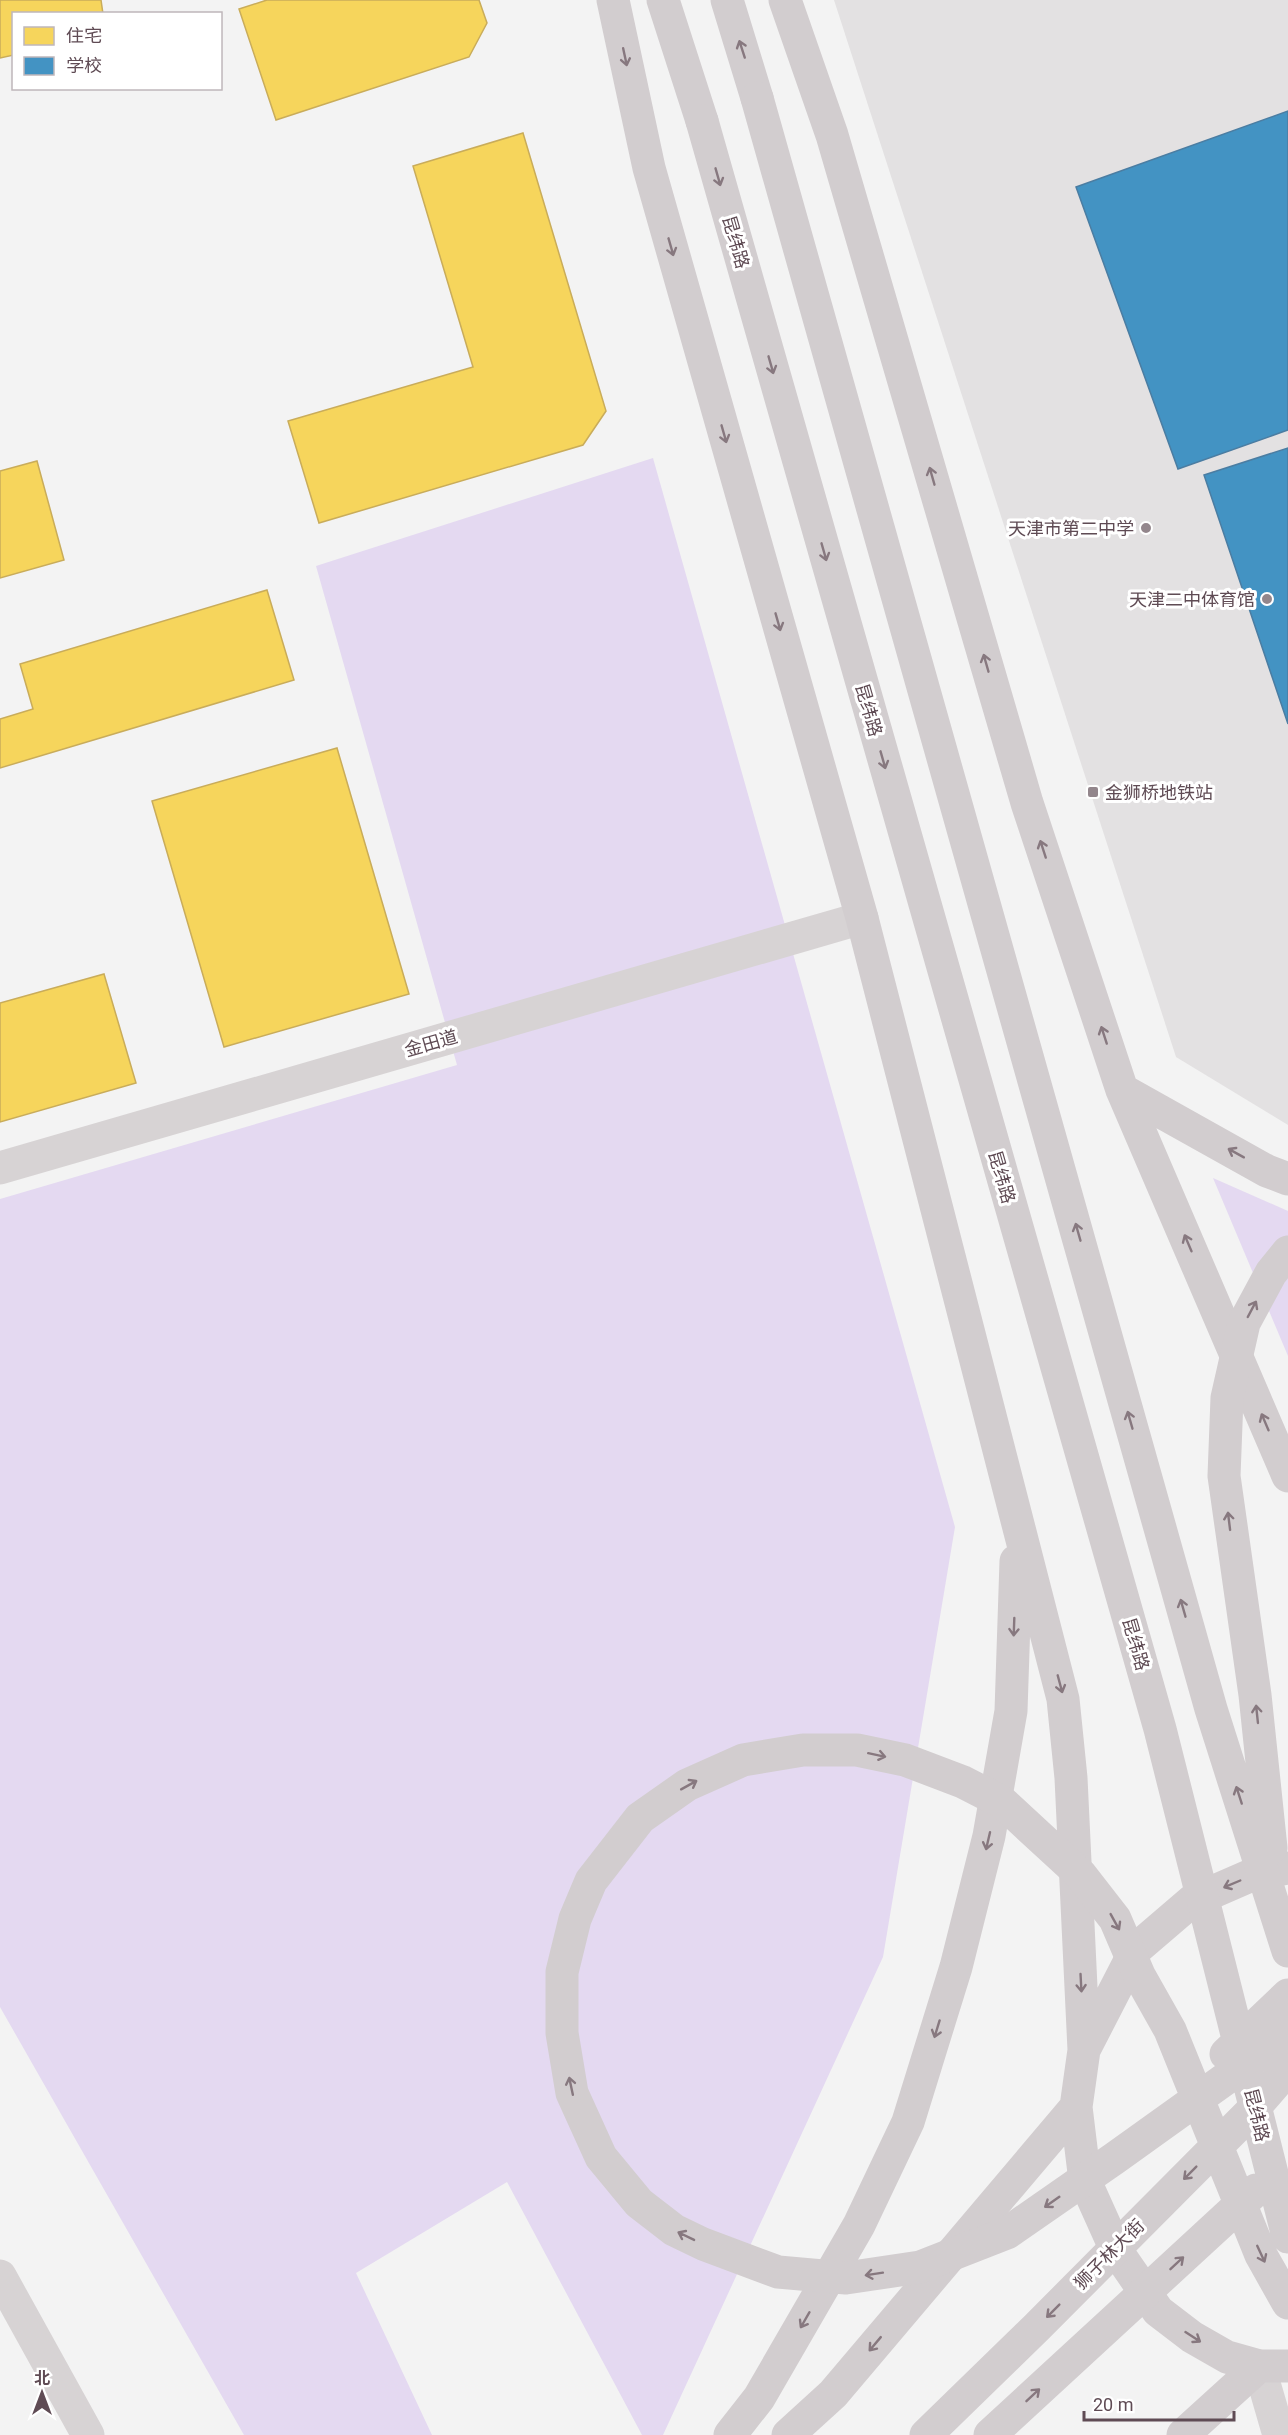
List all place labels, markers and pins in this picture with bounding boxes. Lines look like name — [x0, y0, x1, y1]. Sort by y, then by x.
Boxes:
place label: 天津市第二中学 — [1008, 518, 1134, 539]
marker: 天津市第二中学 — [1139, 521, 1153, 535]
place label: 天津二中体育馆 — [1129, 589, 1255, 610]
marker: 天津二中体育馆 — [1260, 592, 1274, 606]
place label: 金狮桥地铁站 — [1105, 782, 1213, 803]
marker: 金狮桥地铁站 — [1086, 785, 1100, 799]

